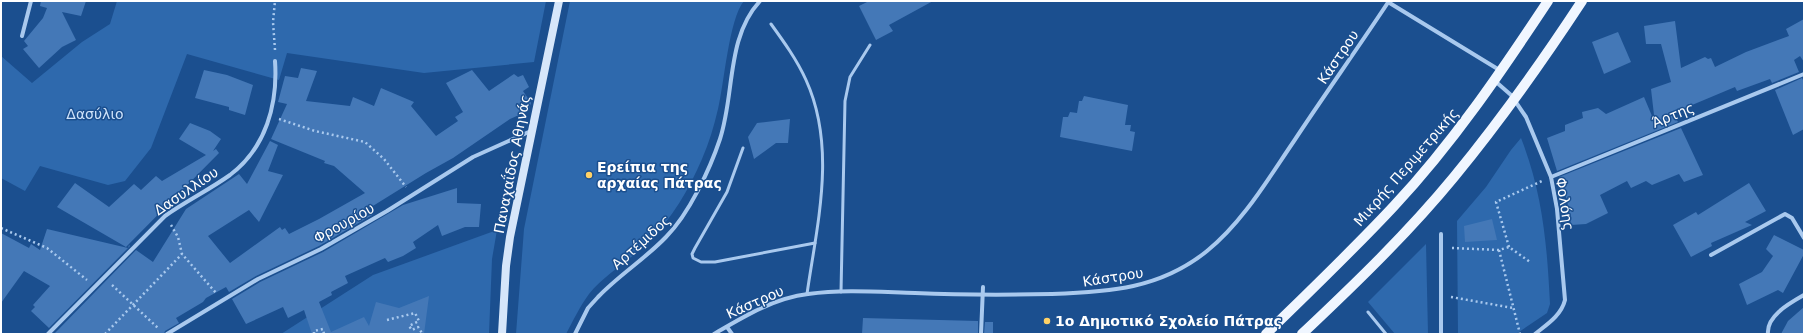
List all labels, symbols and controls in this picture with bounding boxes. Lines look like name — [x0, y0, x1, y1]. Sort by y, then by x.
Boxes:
street label: Κάστρου — [1314, 27, 1362, 87]
street label: Παναχαΐδος Αθηνάς — [490, 93, 533, 235]
street label: Άρτης — [1650, 99, 1696, 131]
street label: Μικρής Περιμετρικής — [1350, 105, 1462, 229]
park label: Δασύλιο — [66, 106, 124, 122]
place label: Ερείπια της αρχαίας Πάτρας — [597, 159, 722, 191]
street label: Δασυλλίου — [151, 164, 221, 218]
marker: Ερείπια της αρχαίας Πάτρας — [584, 170, 594, 180]
street label: Φολόης — [1553, 176, 1577, 232]
street label: Φρουρίου — [311, 200, 377, 246]
street label: Αρτέμιδος — [608, 211, 674, 273]
street label: Κάστρου — [1081, 264, 1145, 290]
street label: Κάστρου — [724, 282, 786, 322]
place label: 1ο Δημοτικό Σχολείο Πάτρας — [1055, 313, 1282, 329]
marker: 1ο Δημοτικό Σχολείο Πάτρας — [1042, 316, 1052, 326]

